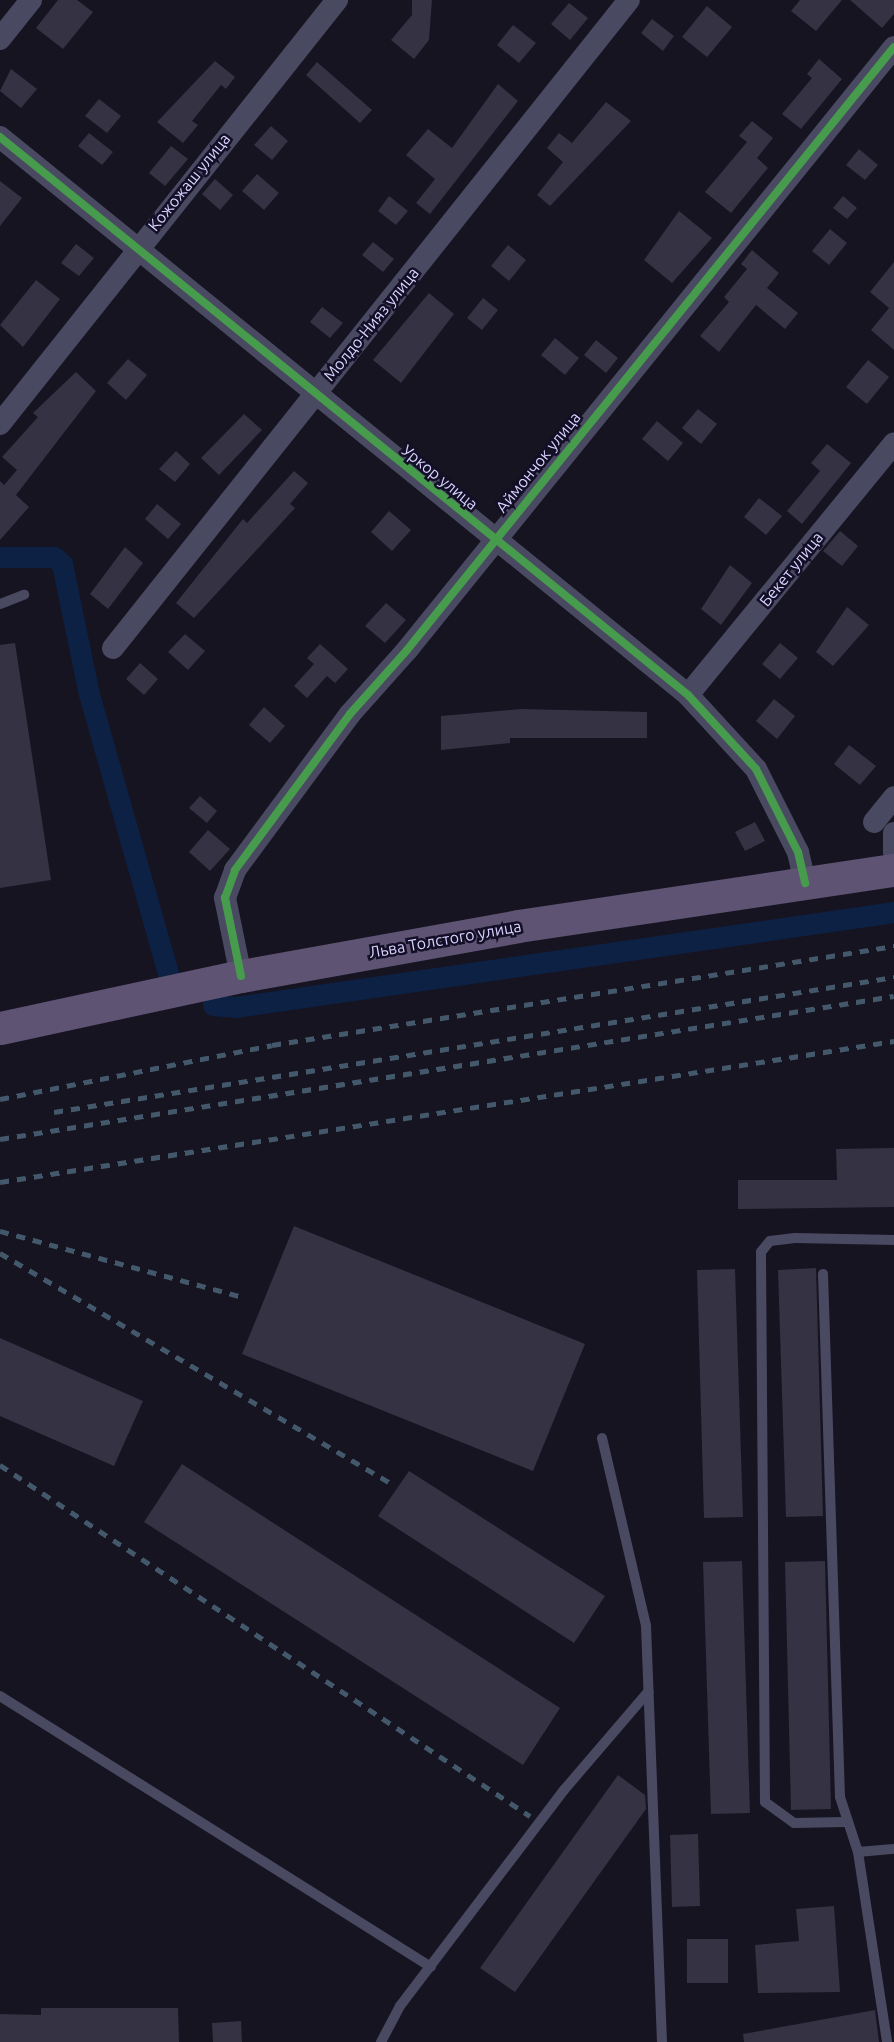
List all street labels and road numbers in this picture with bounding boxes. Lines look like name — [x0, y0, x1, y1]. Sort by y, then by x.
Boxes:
street label: Кожожаш улица — [144, 129, 234, 235]
street label: Молдо-Нияз улица — [319, 263, 423, 385]
street label: Аймончок улица — [492, 408, 584, 516]
street label: Уркор улица — [398, 440, 482, 514]
street label: Бекет улица — [755, 528, 827, 610]
street label: Льва Толстого улица — [367, 916, 523, 962]

